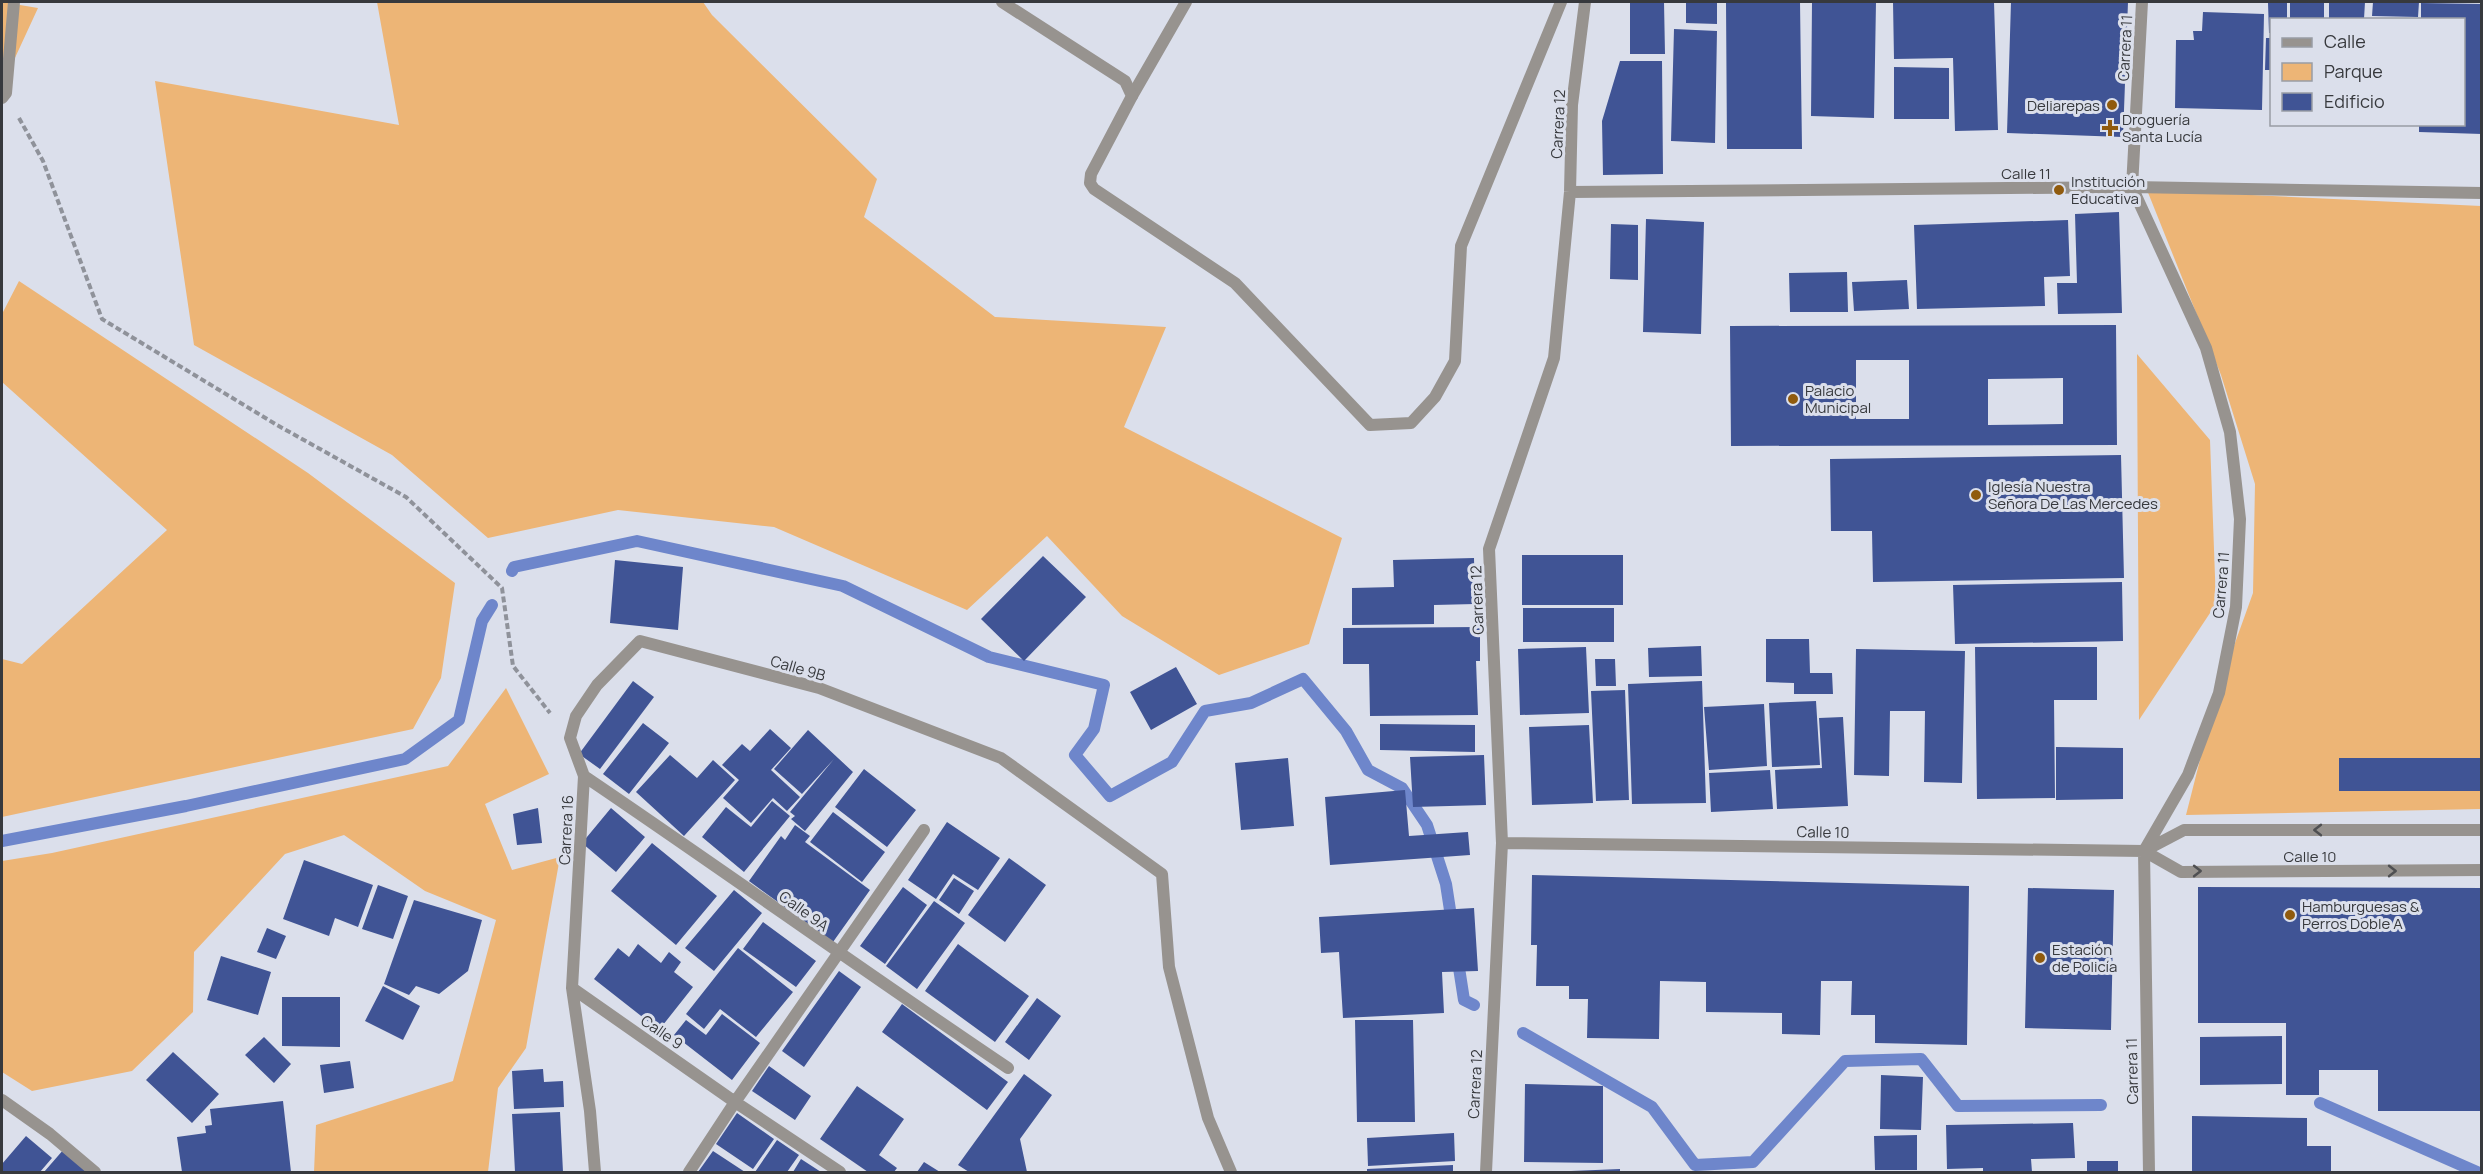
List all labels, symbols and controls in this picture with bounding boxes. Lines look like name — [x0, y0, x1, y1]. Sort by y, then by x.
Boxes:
street label: Carrera 11 — [2113, 14, 2137, 82]
legend — [2270, 18, 2465, 126]
text: Calle — [2324, 29, 2366, 53]
text: Parque — [2324, 59, 2383, 83]
street label: Carrera 12 — [1546, 89, 1570, 159]
text: Edificio — [2324, 89, 2385, 113]
place label: Deliarepas — [2027, 95, 2100, 116]
marker: Deliarepas — [2105, 98, 2119, 112]
place label: Droguería Santa Lucía — [2122, 109, 2202, 147]
marker: Droguería Santa Lucía — [2103, 121, 2117, 135]
street label: Calle 11 — [2001, 163, 2051, 184]
place label: Institución Educativa — [2071, 171, 2145, 209]
marker: Institución Educativa — [2052, 183, 2066, 197]
place label: Palacio Municipal — [1805, 380, 1871, 418]
marker: Palacio Municipal — [1786, 392, 1800, 406]
place label: Iglesía Nuestra Señora De Las Mercedes — [1988, 476, 2158, 514]
marker: Iglesía Nuestra Señora De Las Mercedes — [1969, 488, 1983, 502]
street label: Carrera 11 — [2208, 551, 2234, 619]
street label: Carrera 12 — [1465, 565, 1489, 635]
street label: Calle 9B — [768, 650, 828, 686]
street label: Carrera 16 — [554, 794, 578, 866]
street label: Calle 10 — [1796, 821, 1850, 843]
one-way arrow — [2314, 824, 2323, 836]
street label: Calle 10 — [2284, 846, 2336, 867]
one-way arrow — [2388, 864, 2397, 877]
one-way arrow — [2193, 865, 2202, 877]
street label: Calle 9A — [775, 886, 833, 936]
place label: Hamburguesas & Perros Doble A — [2302, 896, 2420, 934]
marker: Hamburguesas & Perros Doble A — [2283, 908, 2297, 922]
place label: Estación de Policía — [2052, 939, 2117, 977]
marker: Estación de Policía — [2033, 951, 2047, 965]
street label: Calle 9 — [637, 1010, 687, 1054]
street label: Carrera 11 — [2121, 1038, 2143, 1104]
street label: Carrera 12 — [1463, 1049, 1487, 1119]

